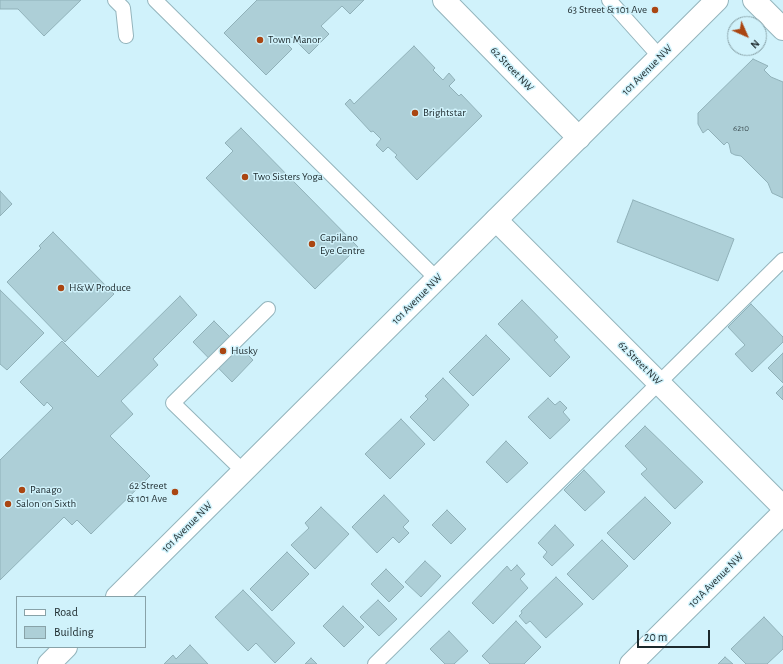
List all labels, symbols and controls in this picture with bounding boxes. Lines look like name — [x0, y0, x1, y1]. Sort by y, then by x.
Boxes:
place label: 63 Street & 101 Ave — [567, 3, 647, 17]
marker: 63 Street & 101 Ave — [650, 5, 660, 15]
north arrow — [727, 16, 767, 56]
place label: Town Manor — [268, 33, 321, 47]
marker: Town Manor — [255, 35, 265, 45]
text: N — [749, 38, 762, 51]
street label: 101 Avenue NW — [619, 42, 675, 98]
street label: 62 Street NW — [488, 44, 536, 94]
place label: Brightstar — [423, 106, 466, 120]
marker: Brightstar — [410, 108, 420, 118]
house number: 6210 — [733, 123, 749, 133]
place label: Two Sisters Yoga — [253, 170, 323, 184]
marker: Two Sisters Yoga — [240, 172, 250, 182]
place label: Capilano Eye Centre — [320, 231, 365, 257]
marker: Capilano Eye Centre — [307, 239, 317, 249]
street label: 101 Avenue NW — [389, 271, 445, 327]
place label: H&W Produce — [69, 281, 131, 295]
marker: H&W Produce — [56, 283, 66, 293]
street label: 62 Street NW — [615, 338, 665, 388]
place label: Husky — [231, 344, 258, 358]
marker: Husky — [218, 346, 228, 356]
place label: 62 Street & 101 Ave — [127, 479, 167, 505]
place label: Panago — [30, 483, 62, 497]
marker: Panago — [17, 485, 27, 495]
marker: 62 Street & 101 Ave — [170, 487, 180, 497]
place label: Salon on Sixth — [16, 497, 76, 511]
marker: Salon on Sixth — [3, 499, 13, 509]
street label: 101 Avenue NW — [159, 499, 215, 555]
street label: 101A Avenue NW — [686, 550, 746, 610]
legend — [16, 596, 146, 648]
text: Road — [54, 606, 78, 618]
scale bar — [639, 622, 712, 648]
text: Building — [54, 626, 94, 638]
text: 20 m — [644, 631, 667, 643]

